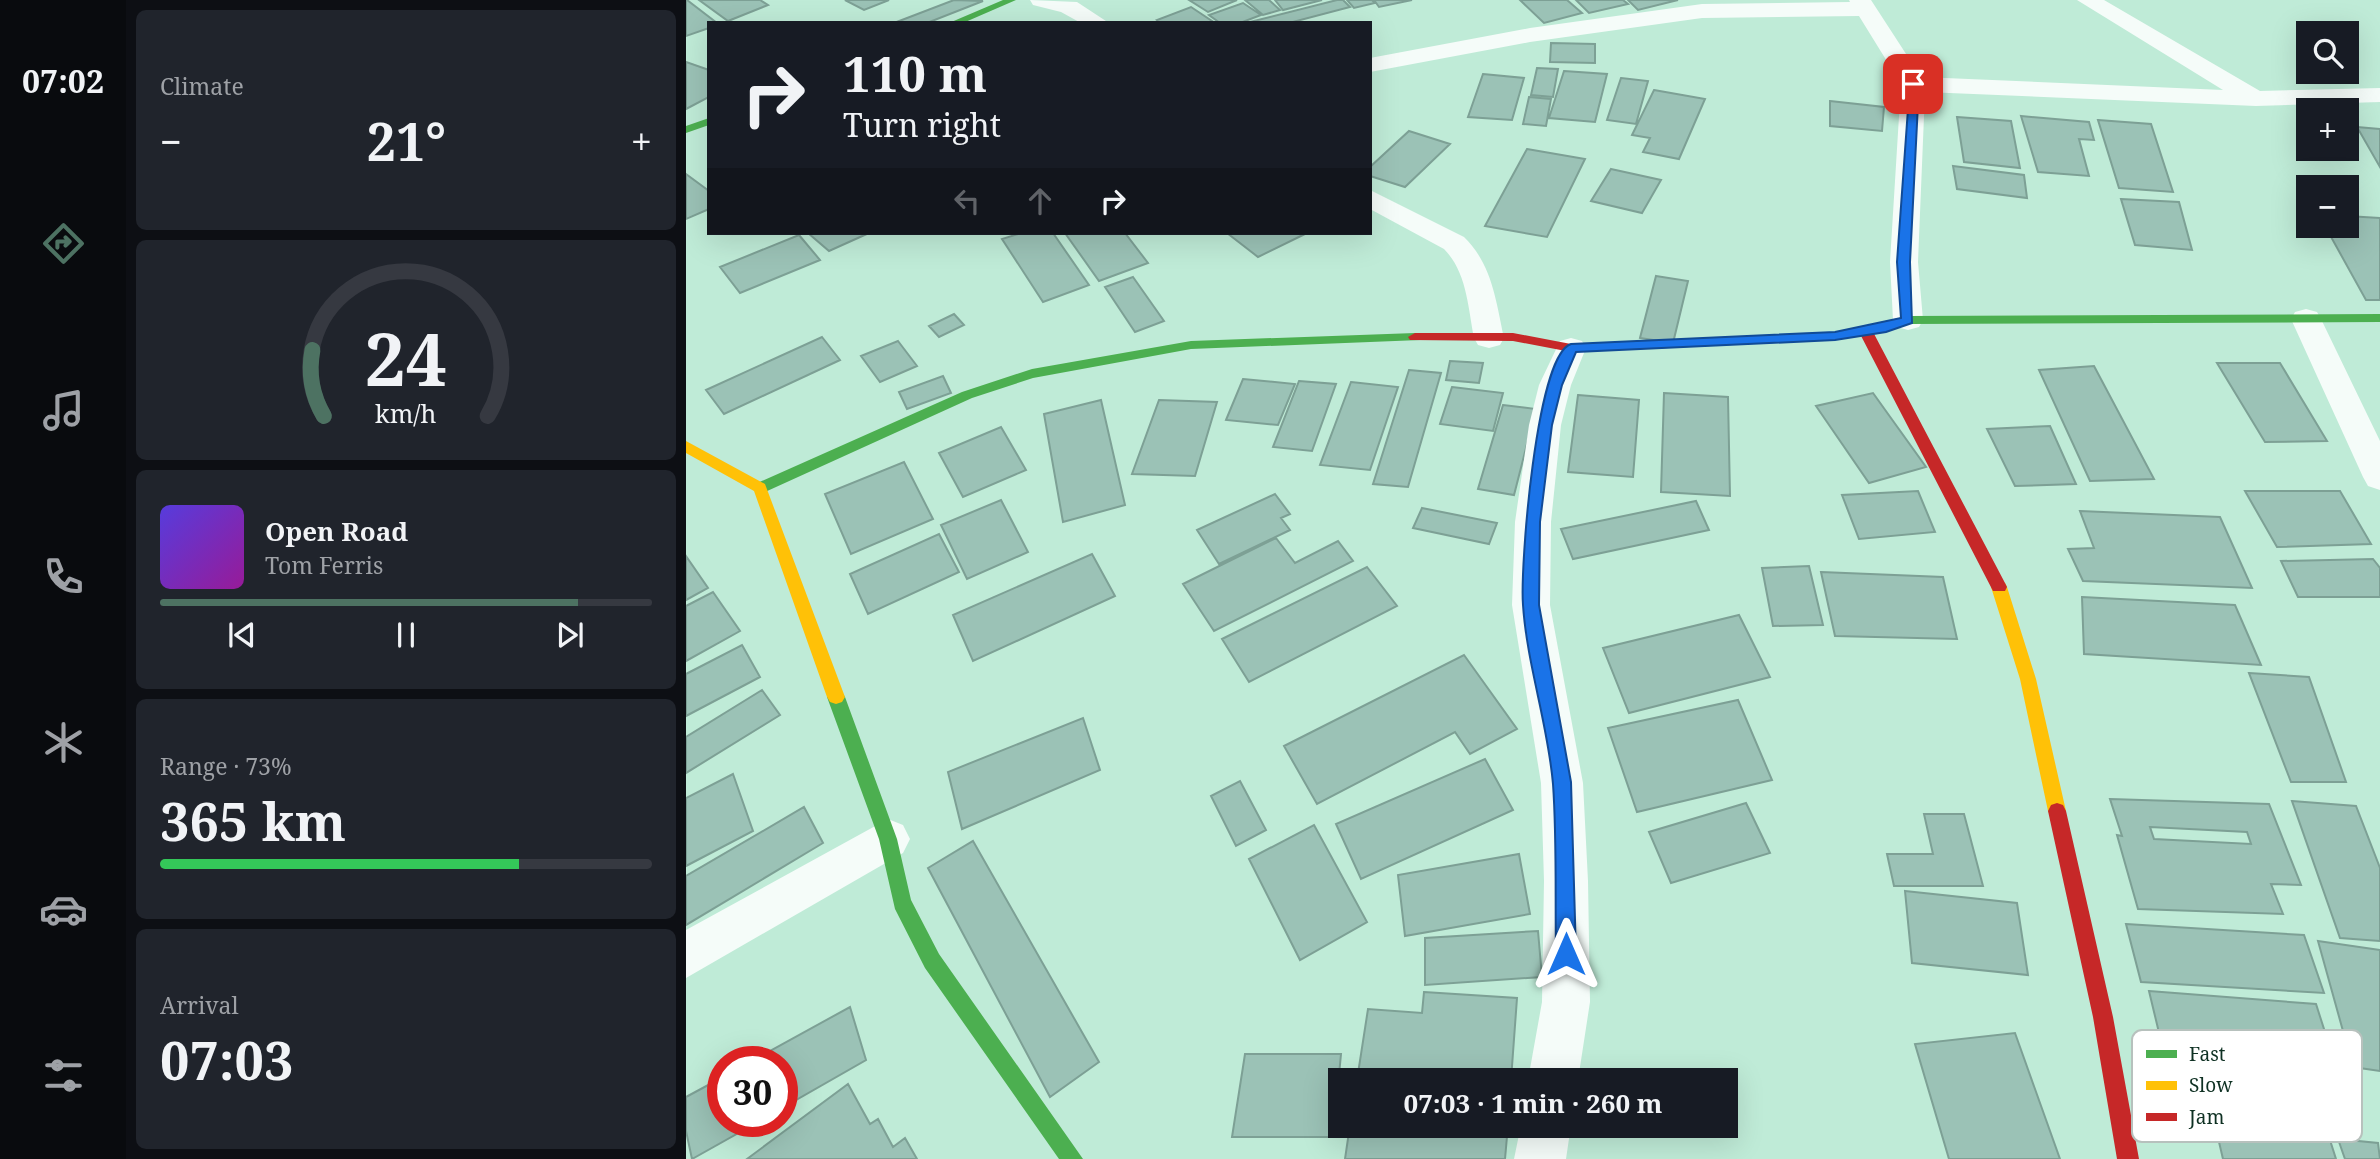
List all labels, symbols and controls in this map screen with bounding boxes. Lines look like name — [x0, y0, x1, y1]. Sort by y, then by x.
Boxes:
map controls — [2296, 21, 2359, 238]
button: search — [2296, 21, 2359, 84]
text: 110 m — [843, 40, 987, 106]
icon: right — [728, 49, 819, 140]
pin — [1883, 54, 1943, 114]
text: 07:02 — [22, 59, 104, 102]
icon: arrive — [1894, 65, 1932, 103]
text: Climate — [160, 70, 244, 102]
button: + — [2296, 98, 2359, 161]
text: Turn right — [843, 103, 1001, 146]
text: 21° — [367, 105, 446, 176]
text: − — [160, 115, 182, 167]
text: + — [631, 115, 652, 167]
button: − — [2296, 175, 2359, 238]
icon: left — [948, 182, 986, 220]
icon: ahead — [1021, 182, 1059, 220]
icon: right — [1094, 182, 1132, 220]
icon: directions — [39, 219, 88, 268]
text: 24 — [365, 308, 447, 407]
icon: music — [39, 386, 88, 435]
text: km/h — [375, 395, 437, 429]
text: Open Road — [265, 513, 408, 549]
text: Tom Ferris — [265, 549, 383, 581]
icon: phone — [39, 552, 88, 601]
icon: previous — [223, 616, 261, 654]
icon: pause — [387, 616, 425, 654]
icon: next — [551, 616, 589, 654]
icon: climate — [39, 718, 88, 767]
text: Range · 73% — [160, 750, 292, 782]
text: 365 km — [160, 785, 346, 856]
icon: car — [39, 885, 88, 934]
position arrow — [1529, 917, 1603, 991]
text: Arrival — [160, 989, 239, 1021]
text: 07:03 — [160, 1024, 293, 1095]
legend — [2132, 1030, 2362, 1142]
text: Fast — [2189, 1041, 2226, 1067]
speed limit sign: 30 — [707, 1046, 798, 1137]
icon: filters — [39, 1051, 88, 1100]
text: Slow — [2189, 1072, 2233, 1098]
text: 07:03 · 1 min · 260 m — [1403, 1085, 1663, 1121]
text: Jam — [2188, 1104, 2224, 1130]

